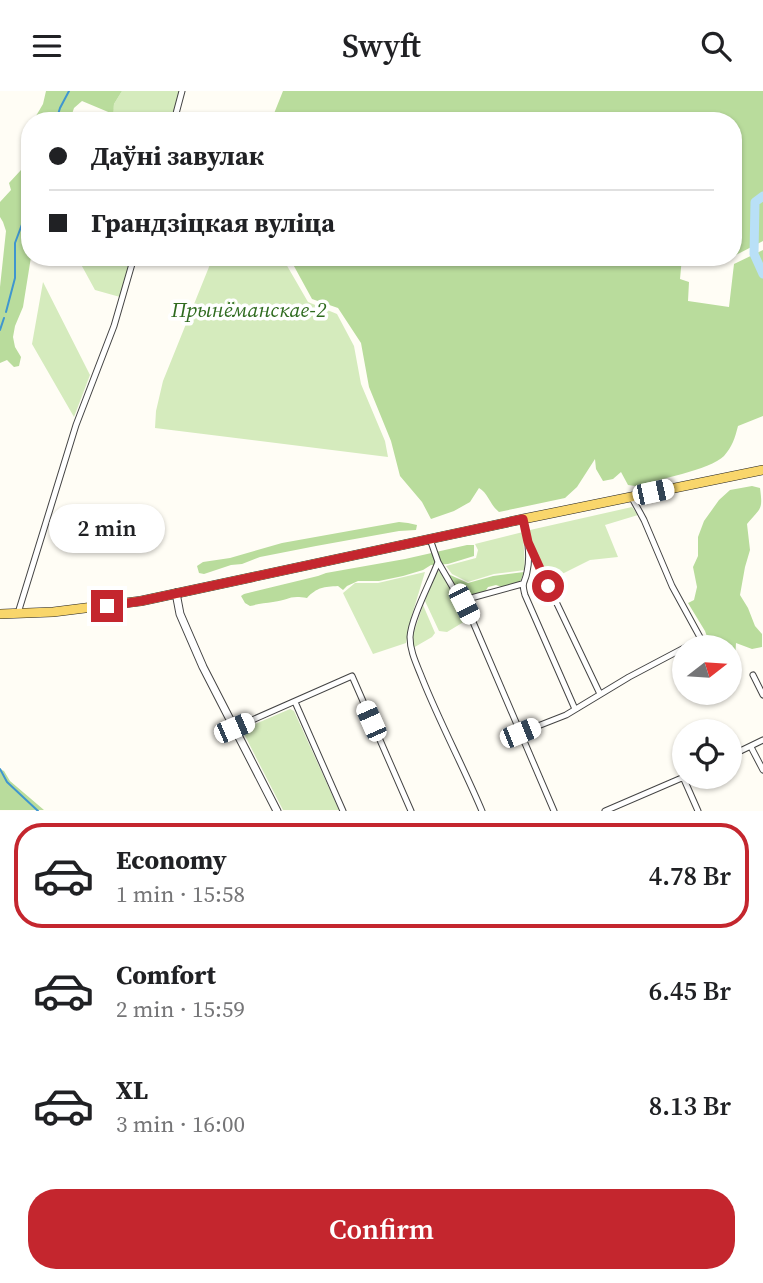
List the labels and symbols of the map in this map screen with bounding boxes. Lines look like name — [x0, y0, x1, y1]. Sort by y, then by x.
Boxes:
park label: Прынёманскае-2 — [170, 295, 327, 324]
car — [631, 477, 676, 507]
callout: 2 min — [49, 505, 165, 553]
route start — [532, 570, 564, 602]
car — [446, 581, 483, 627]
route end — [91, 590, 123, 622]
north arrow — [672, 635, 742, 705]
car — [353, 698, 390, 744]
car — [211, 710, 258, 746]
car — [497, 715, 544, 751]

